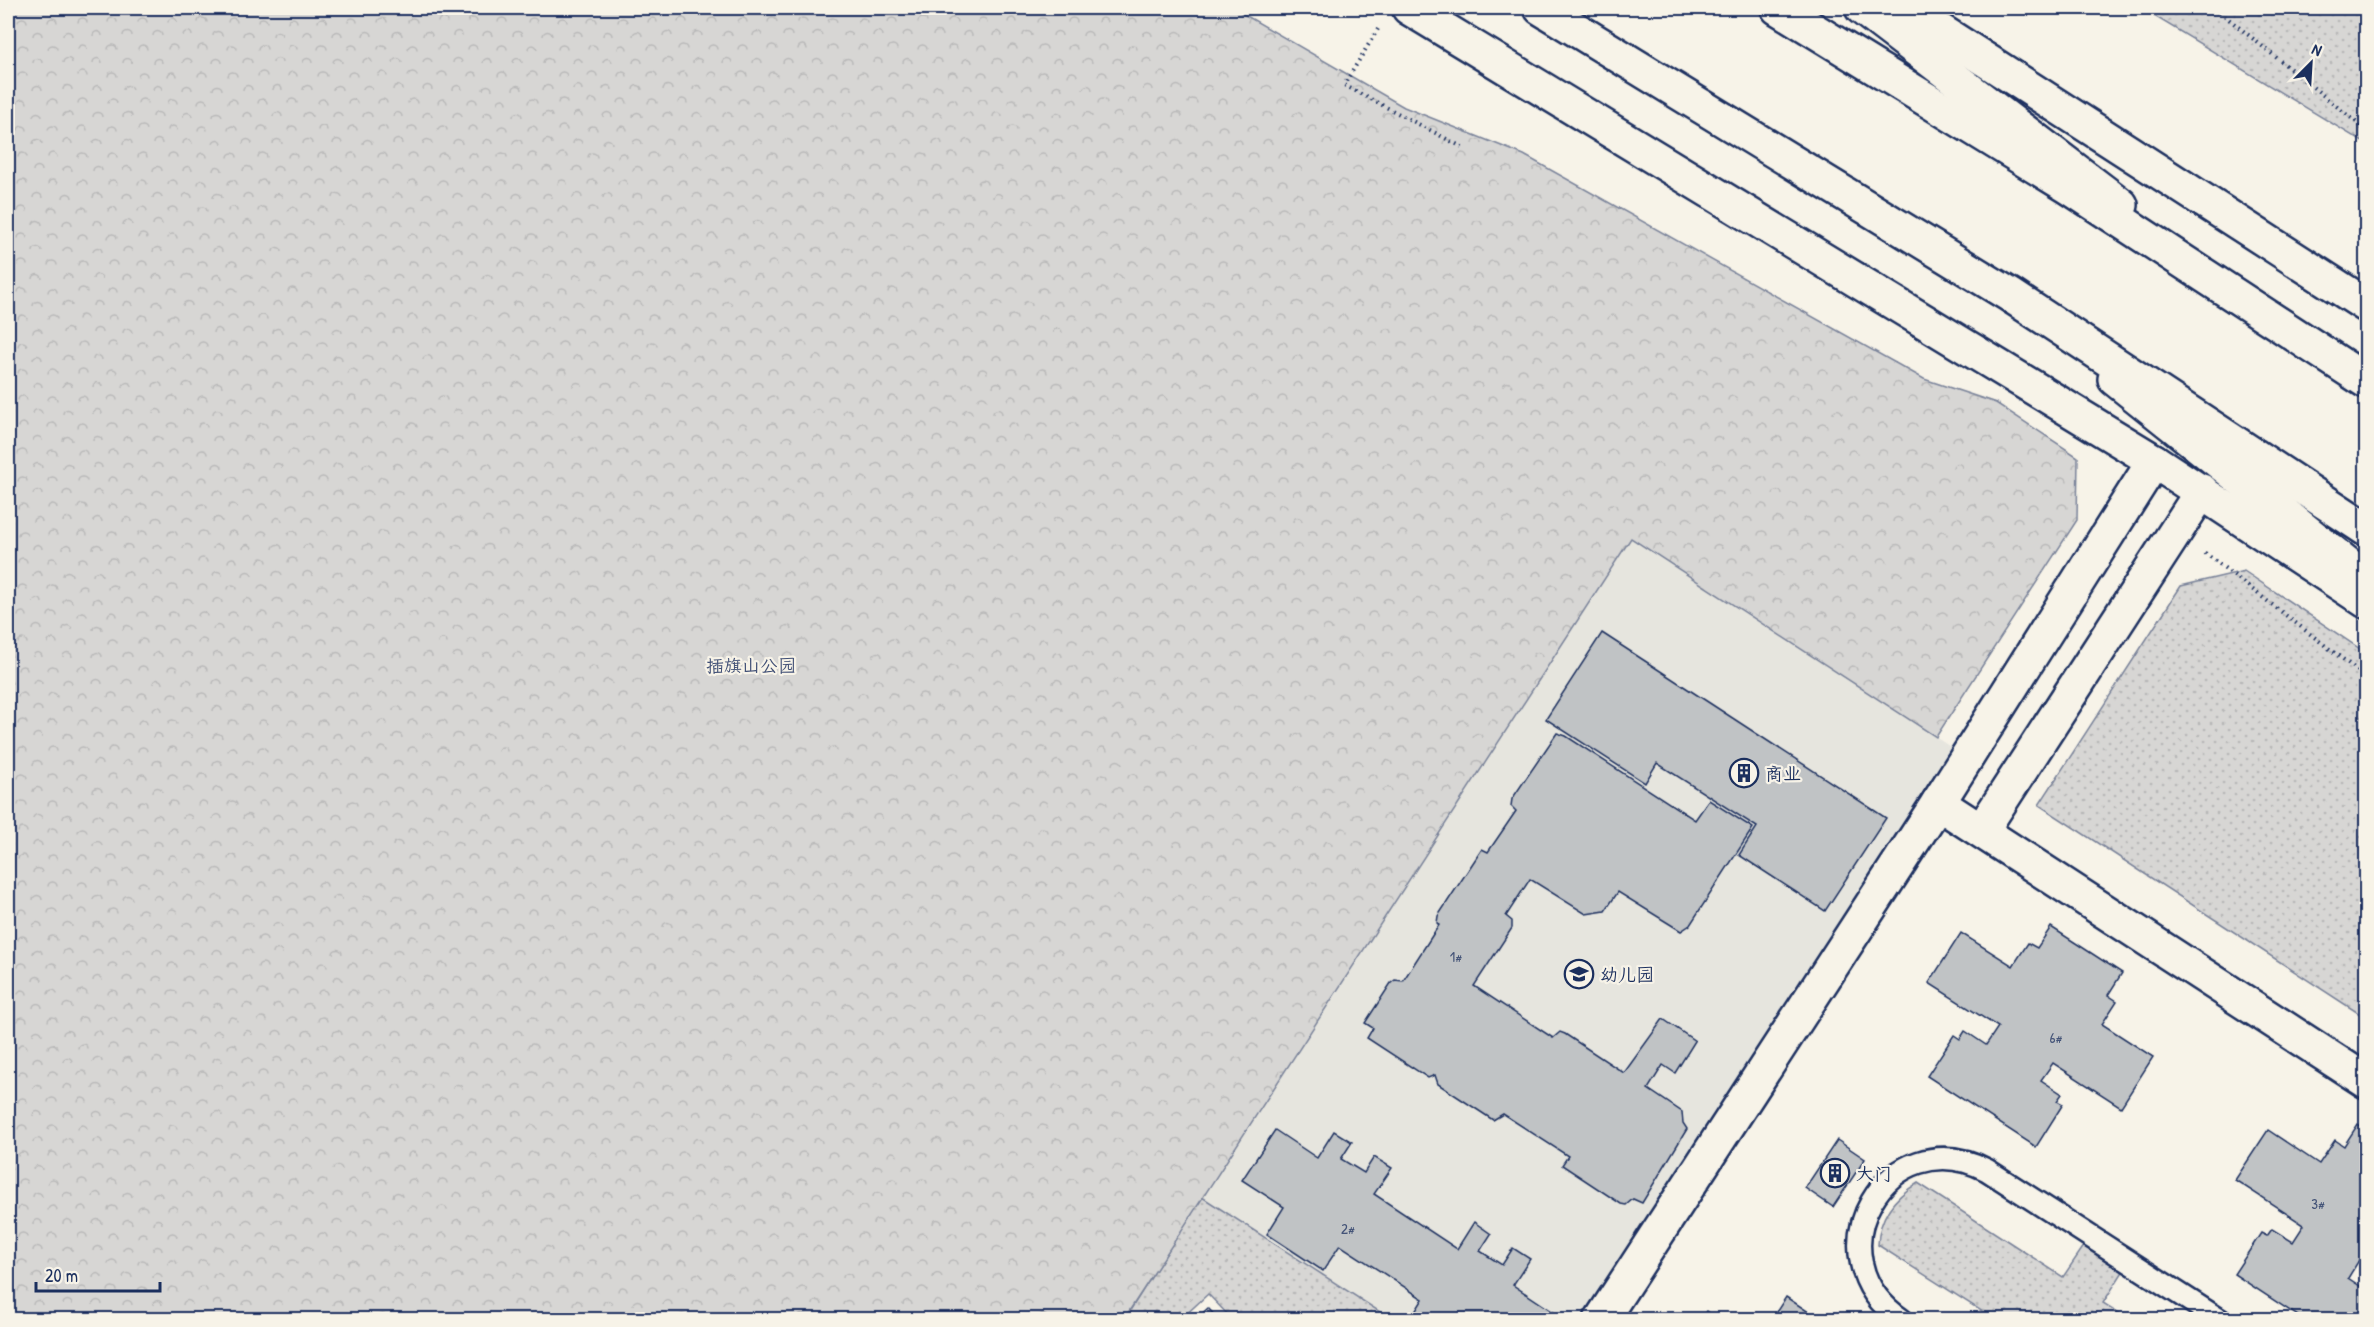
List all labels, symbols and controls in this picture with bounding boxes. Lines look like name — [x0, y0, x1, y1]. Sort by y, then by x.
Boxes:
north arrow — [2281, 33, 2341, 93]
text: N — [2309, 38, 2326, 61]
park label: 插旗山公园 — [706, 653, 796, 678]
building icon: 商业 — [1728, 757, 1760, 789]
place label: 商业 — [1765, 761, 1801, 786]
house number: 1# — [1450, 946, 1462, 967]
school or university icon: 幼儿园 — [1563, 958, 1595, 990]
place label: 幼儿园 — [1600, 962, 1654, 987]
house number: 6# — [2050, 1027, 2063, 1048]
building icon: 大门 — [1819, 1157, 1851, 1189]
place label: 大门 — [1856, 1161, 1892, 1186]
house number: 3# — [2311, 1193, 2325, 1214]
house number: 2# — [1341, 1218, 1355, 1239]
scale bar — [36, 1255, 160, 1293]
text: 20 m — [45, 1263, 78, 1288]

